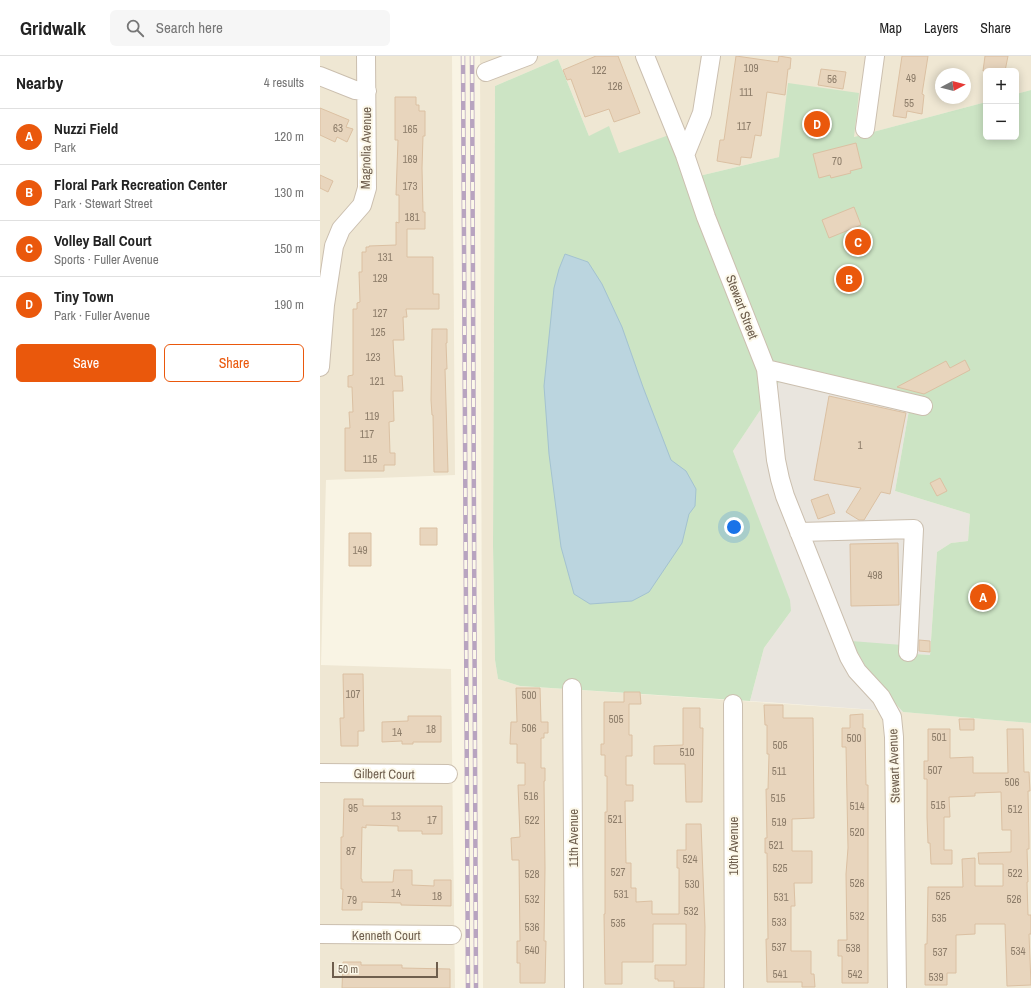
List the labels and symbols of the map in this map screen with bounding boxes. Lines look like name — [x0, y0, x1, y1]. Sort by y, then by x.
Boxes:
house number: 109 — [743, 61, 759, 75]
house number: 122 — [591, 63, 607, 77]
north arrow — [935, 68, 971, 104]
house number: 49 — [906, 71, 916, 85]
house number: 56 — [827, 72, 837, 86]
house number: 126 — [607, 79, 623, 93]
house number: 111 — [739, 85, 753, 99]
house number: 55 — [904, 96, 914, 110]
street label: Magnolia Avenue — [357, 107, 375, 189]
pin: D — [804, 109, 830, 139]
house number: 117 — [737, 119, 751, 133]
house number: 63 — [333, 121, 343, 135]
house number: 165 — [402, 122, 418, 136]
house number: 169 — [402, 152, 418, 166]
house number: 70 — [832, 154, 842, 168]
house number: 173 — [402, 179, 418, 193]
house number: 181 — [404, 210, 420, 224]
pin: C — [845, 227, 871, 257]
house number: 131 — [377, 250, 393, 264]
pin: B — [836, 264, 862, 294]
house number: 129 — [372, 271, 388, 285]
street label: Stewart Street — [722, 272, 762, 342]
house number: 127 — [372, 306, 388, 320]
house number: 125 — [370, 325, 386, 339]
house number: 123 — [365, 350, 381, 364]
house number: 121 — [369, 374, 385, 388]
house number: 119 — [365, 409, 379, 423]
house number: 117 — [360, 427, 374, 441]
house number: 1 — [857, 438, 863, 452]
house number: 115 — [363, 452, 377, 466]
your location — [724, 517, 744, 537]
house number: 149 — [352, 543, 368, 557]
house number: 498 — [867, 568, 883, 582]
pin: A — [970, 582, 996, 612]
house number: 107 — [345, 687, 361, 701]
house number: 500 — [521, 688, 537, 702]
house number: 505 — [608, 712, 624, 726]
house number: 506 — [521, 721, 537, 735]
house number: 18 — [426, 722, 436, 736]
house number: 14 — [392, 725, 402, 739]
street label: Stewart Avenue — [884, 728, 904, 804]
house number: 501 — [931, 730, 947, 744]
house number: 500 — [846, 731, 862, 745]
house number: 505 — [772, 738, 788, 752]
house number: 510 — [679, 745, 695, 759]
house number: 507 — [927, 763, 943, 777]
house number: 511 — [772, 764, 786, 778]
street label: Gilbert Court — [353, 765, 415, 783]
house number: 506 — [1004, 775, 1020, 789]
house number: 516 — [523, 789, 539, 803]
house number: 515 — [770, 791, 786, 805]
house number: 515 — [930, 798, 946, 812]
house number: 514 — [849, 799, 865, 813]
house number: 95 — [348, 801, 358, 815]
house number: 512 — [1007, 802, 1023, 816]
house number: 13 — [391, 809, 401, 823]
street label: 11th Avenue — [565, 809, 582, 867]
house number: 521 — [607, 812, 623, 826]
house number: 17 — [427, 813, 437, 827]
house number: 522 — [524, 813, 540, 827]
house number: 519 — [771, 815, 787, 829]
street label: 10th Avenue — [725, 816, 742, 876]
house number: 520 — [849, 825, 865, 839]
house number: 521 — [768, 838, 784, 852]
house number: 87 — [346, 844, 356, 858]
house number: 524 — [682, 852, 698, 866]
house number: 525 — [772, 861, 788, 875]
house number: 527 — [610, 865, 626, 879]
house number: 522 — [1007, 866, 1023, 880]
house number: 528 — [524, 867, 540, 881]
house number: 526 — [849, 876, 865, 890]
house number: 530 — [684, 877, 700, 891]
house number: 14 — [391, 886, 401, 900]
house number: 531 — [613, 887, 629, 901]
house number: 18 — [432, 889, 442, 903]
house number: 525 — [935, 889, 951, 903]
house number: 531 — [773, 890, 789, 904]
house number: 532 — [524, 892, 540, 906]
house number: 526 — [1006, 892, 1022, 906]
house number: 79 — [347, 893, 357, 907]
house number: 532 — [683, 904, 699, 918]
house number: 532 — [849, 909, 865, 923]
house number: 535 — [931, 911, 947, 925]
house number: 533 — [771, 915, 787, 929]
house number: 535 — [610, 916, 626, 930]
house number: 536 — [524, 920, 540, 934]
street label: Kenneth Court — [352, 927, 420, 944]
house number: 537 — [771, 940, 787, 954]
house number: 538 — [845, 941, 861, 955]
house number: 540 — [524, 943, 540, 957]
house number: 534 — [1010, 944, 1026, 958]
house number: 537 — [932, 945, 948, 959]
scale bar — [332, 960, 438, 979]
house number: 541 — [772, 967, 788, 981]
house number: 542 — [847, 967, 863, 981]
house number: 539 — [928, 970, 944, 984]

